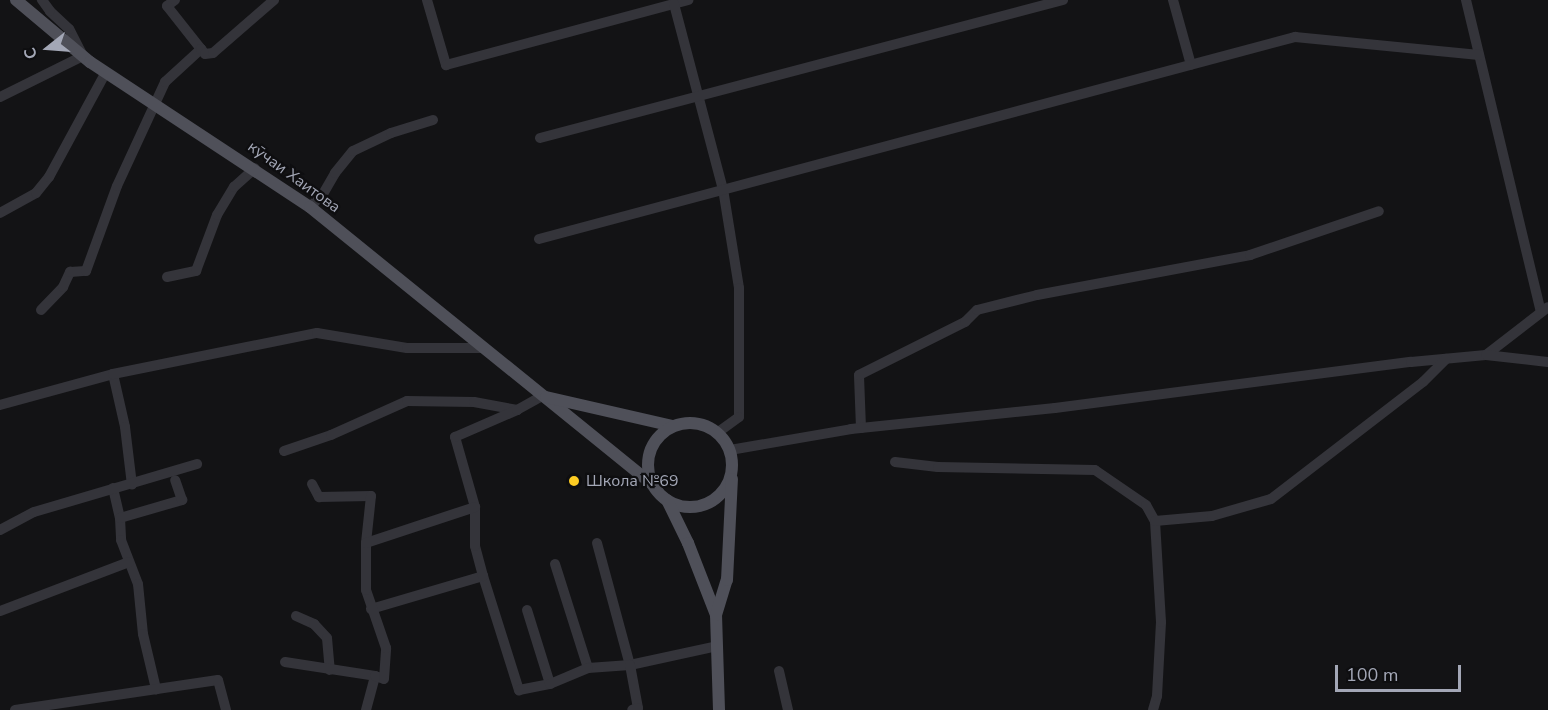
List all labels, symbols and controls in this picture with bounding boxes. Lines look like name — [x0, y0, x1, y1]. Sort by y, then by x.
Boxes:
north arrow — [18, 18, 78, 78]
text: С — [19, 45, 43, 62]
street label: кӯчаи Хаитова — [244, 137, 344, 217]
place label: Школа №69 — [586, 471, 679, 491]
marker: Школа №69 — [567, 474, 581, 488]
scale bar — [1338, 653, 1464, 691]
text: 100 m — [1346, 663, 1398, 687]

